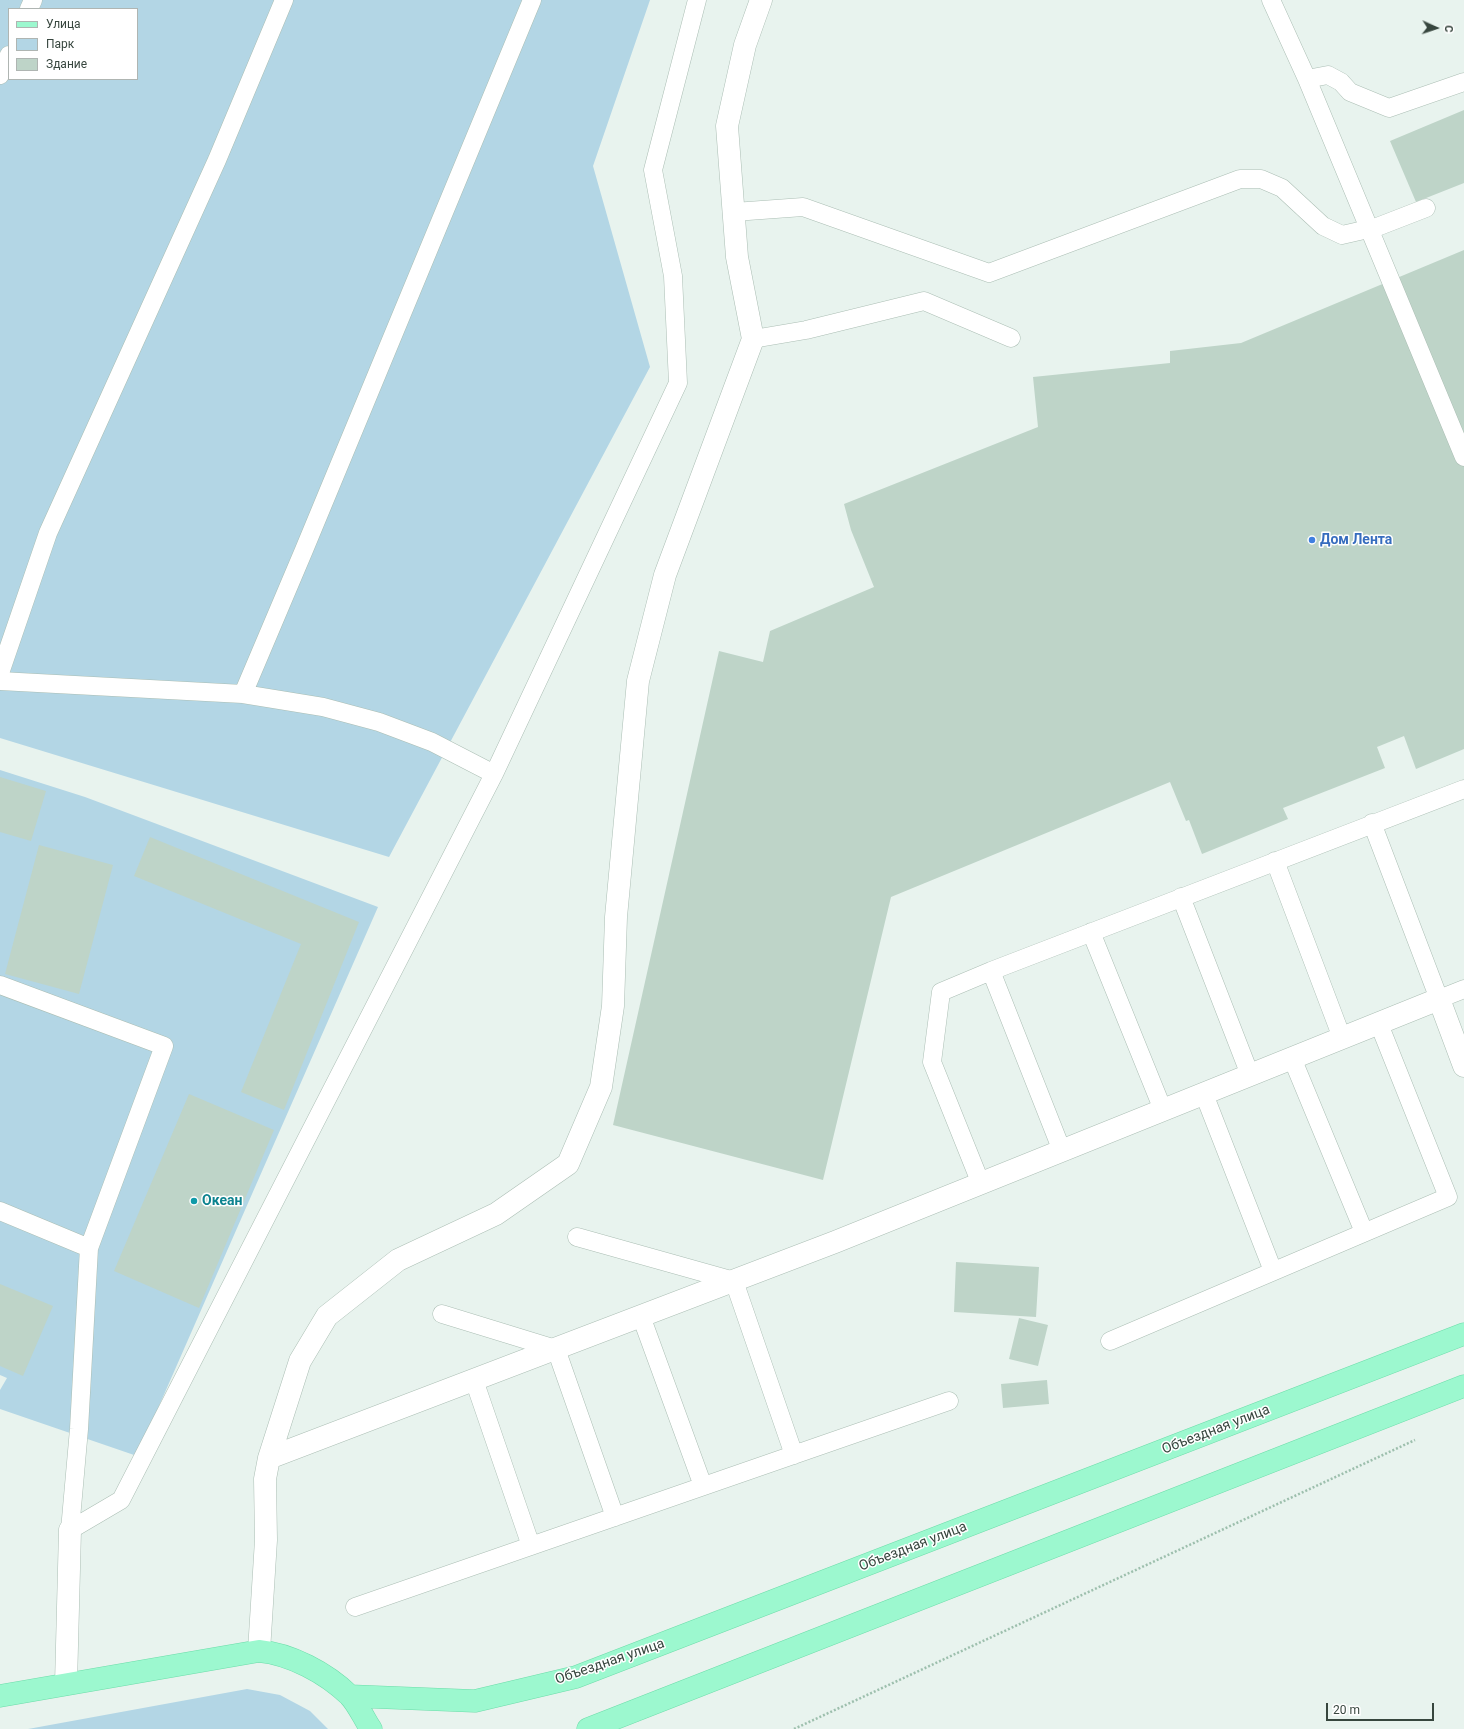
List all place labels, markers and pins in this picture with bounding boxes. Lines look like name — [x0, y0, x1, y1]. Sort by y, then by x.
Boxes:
place label: Дом Лента — [1320, 532, 1392, 548]
marker: Дом Лента — [1307, 535, 1317, 545]
place label: Океан — [202, 1193, 242, 1209]
marker: Океан — [189, 1196, 199, 1206]

